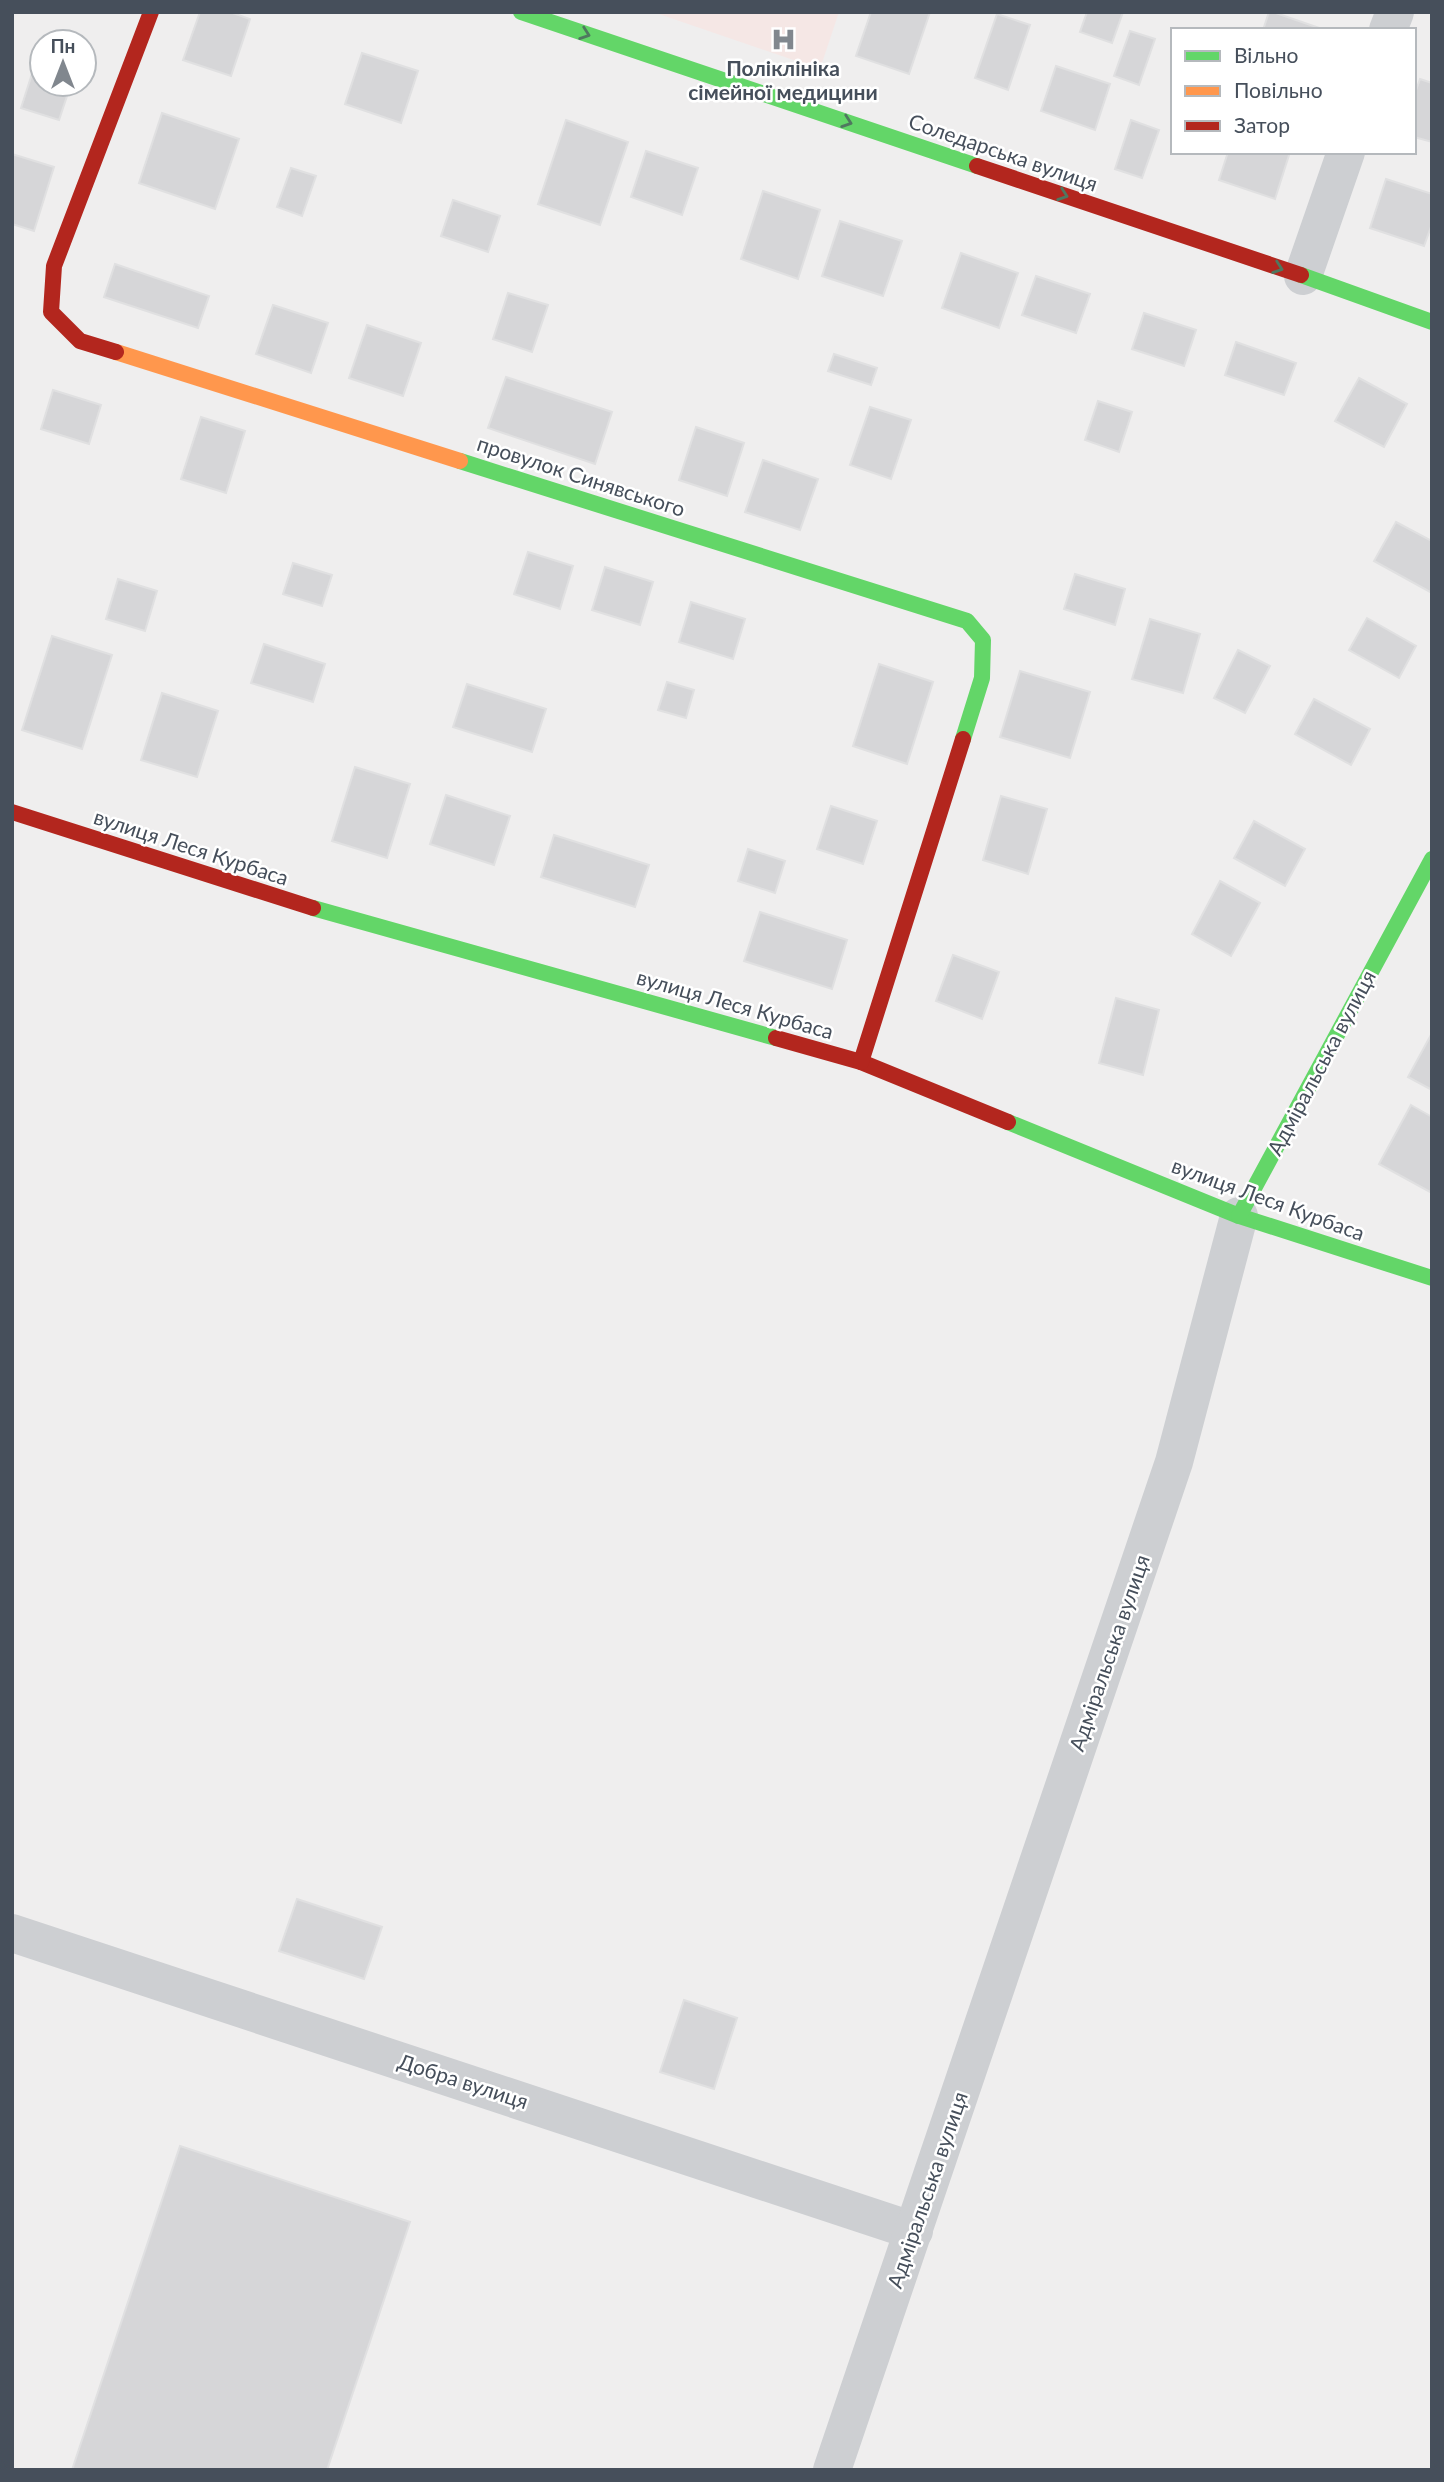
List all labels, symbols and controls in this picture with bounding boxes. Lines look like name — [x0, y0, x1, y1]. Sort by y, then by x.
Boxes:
one-way arrow — [579, 26, 591, 40]
hospital icon: Поліклініка сімейної медицини — [769, 26, 797, 54]
north arrow — [28, 28, 98, 98]
legend — [1171, 28, 1416, 154]
text: Пн — [51, 34, 75, 57]
text: Вільно — [1234, 42, 1299, 67]
place label: Поліклініка сімейної медицини — [688, 55, 878, 104]
text: Повільно — [1234, 77, 1323, 102]
street label: Соледарська вулиця — [906, 108, 1101, 196]
text: Затор — [1234, 112, 1290, 137]
one-way arrow — [841, 114, 853, 128]
one-way arrow — [1056, 187, 1069, 201]
one-way arrow — [1272, 260, 1284, 274]
street label: провулок Синявського — [474, 430, 689, 521]
street label: вулиця Леся Курбаса — [91, 803, 292, 890]
street label: вулиця Леся Курбаса — [634, 964, 837, 1044]
street label: Адміральська вулиця — [1261, 966, 1380, 1159]
street label: вулиця Леся Курбаса — [1169, 1152, 1368, 1245]
street label: Адміральська вулиця — [1063, 1551, 1154, 1754]
street label: Добра вулиця — [395, 2048, 532, 2113]
street label: Адміральська вулиця — [881, 2088, 972, 2291]

